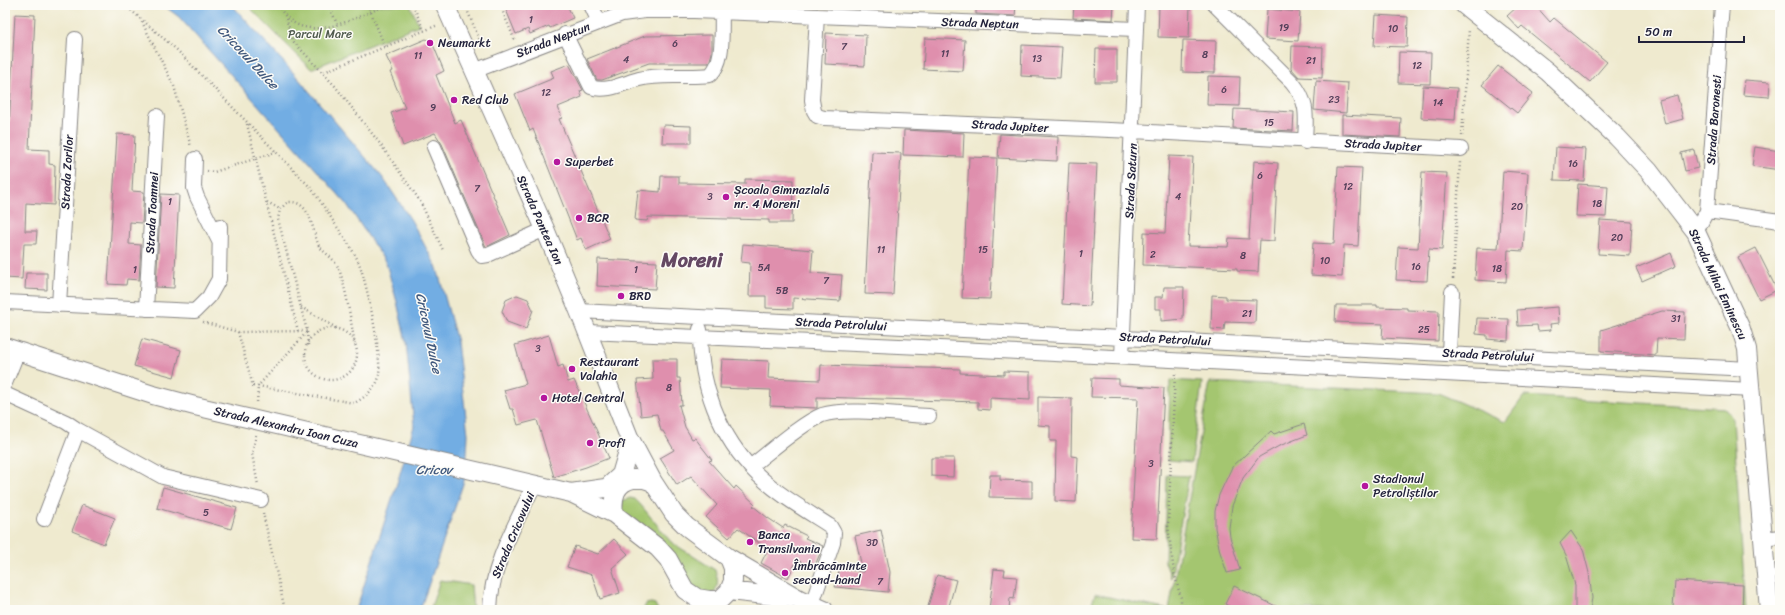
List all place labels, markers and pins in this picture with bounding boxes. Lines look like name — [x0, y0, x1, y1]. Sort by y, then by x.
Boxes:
place label: Neumarkt — [438, 32, 491, 54]
marker: Neumarkt — [425, 38, 435, 48]
place label: Red Club — [462, 89, 509, 111]
marker: Red Club — [449, 95, 459, 105]
place label: Superbet — [565, 151, 614, 173]
marker: Superbet — [552, 157, 562, 167]
place label: Școala Gimnazială nr. 4 Moreni — [734, 179, 830, 215]
marker: Școala Gimnazială nr. 4 Moreni — [721, 192, 731, 202]
place label: BCR — [587, 207, 609, 229]
marker: BCR — [574, 213, 584, 223]
place label: BRD — [629, 285, 651, 307]
marker: BRD — [616, 291, 626, 301]
place label: Restaurant Valahia — [580, 351, 639, 387]
marker: Restaurant Valahia — [567, 364, 577, 374]
place label: Hotel Central — [552, 387, 625, 409]
marker: Hotel Central — [539, 393, 549, 403]
place label: Profi — [598, 432, 626, 454]
marker: Profi — [585, 438, 595, 448]
place label: Stadionul Petroliștilor — [1373, 468, 1439, 504]
marker: Stadionul Petroliștilor — [1360, 481, 1370, 491]
place label: Banca Transilvania — [758, 524, 821, 560]
marker: Banca Transilvania — [745, 537, 755, 547]
place label: Îmbrăcăminte second-hand — [792, 555, 867, 591]
marker: Îmbrăcăminte second-hand — [780, 568, 790, 578]

